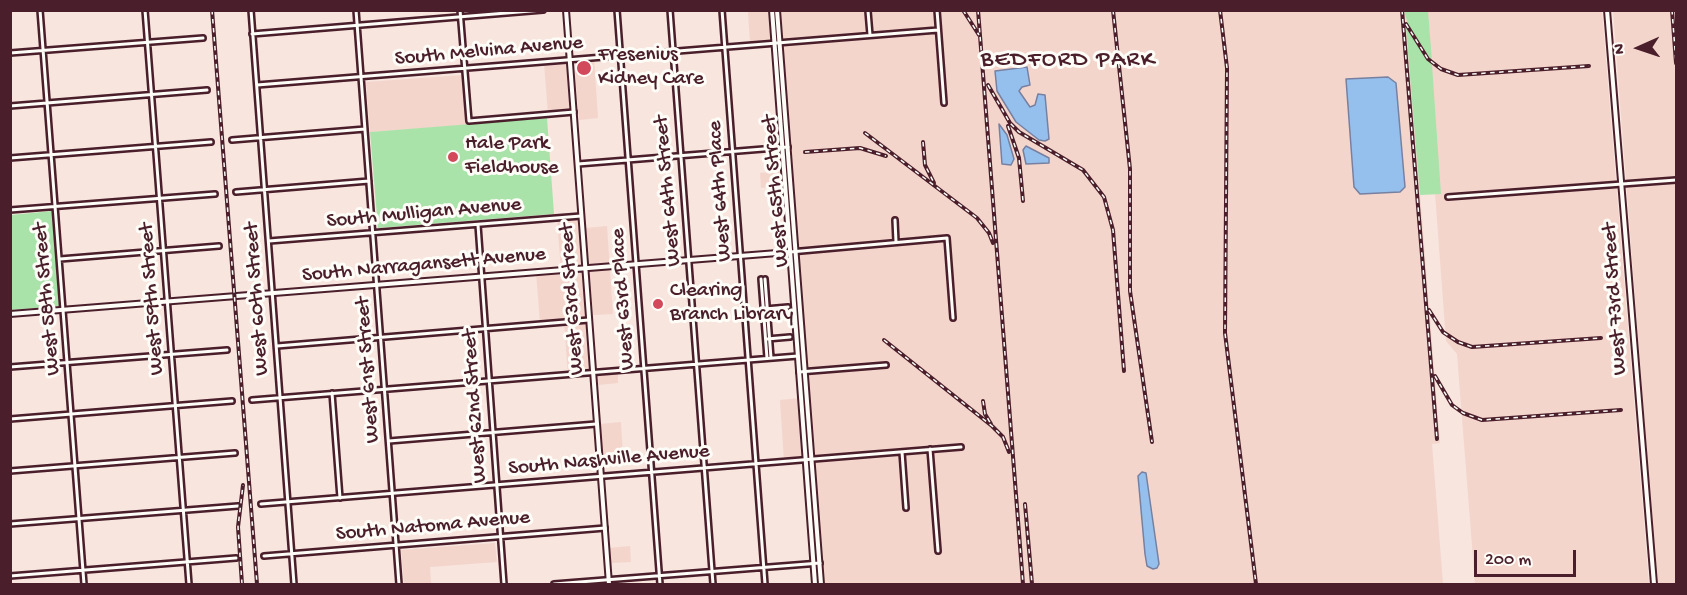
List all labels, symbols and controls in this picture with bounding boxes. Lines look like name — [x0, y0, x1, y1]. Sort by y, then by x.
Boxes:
north arrow — [1609, 18, 1669, 78]
street label: South Melvina Avenue — [394, 31, 584, 73]
place label: Fresenius Kidney Care — [598, 43, 704, 93]
text: N — [1611, 43, 1630, 55]
district label: BEDFORD PARK — [981, 47, 1155, 75]
marker: Fresenius Kidney Care — [575, 59, 593, 77]
street label: West 65th Street — [758, 114, 796, 268]
street label: West 64th Street — [650, 115, 688, 267]
street label: West 64th Place — [704, 120, 738, 262]
place label: Hale Park Fieldhouse — [465, 132, 559, 182]
marker: Hale Park Fieldhouse — [446, 150, 460, 164]
street label: South Mulligan Avenue — [326, 193, 522, 235]
street label: West 58th Street — [29, 222, 67, 376]
street label: West 59th Street — [135, 222, 171, 376]
street label: West 60th Street — [240, 222, 276, 376]
street label: West 63rd Street — [555, 222, 591, 376]
street label: West 73rd Street — [1598, 222, 1634, 376]
street label: West 63rd Place — [606, 227, 642, 371]
street label: South Narragansett Avenue — [301, 243, 547, 289]
place label: Clearing Branch Library — [670, 279, 793, 329]
street label: West 61st Street — [351, 296, 387, 444]
marker: Clearing Branch Library — [651, 297, 665, 311]
street label: West 62nd Street — [458, 328, 494, 484]
street label: South Nashville Avenue — [507, 440, 711, 482]
street label: South Natoma Avenue — [335, 506, 531, 548]
scale bar — [1477, 538, 1579, 576]
text: 200 m — [1485, 550, 1531, 571]

